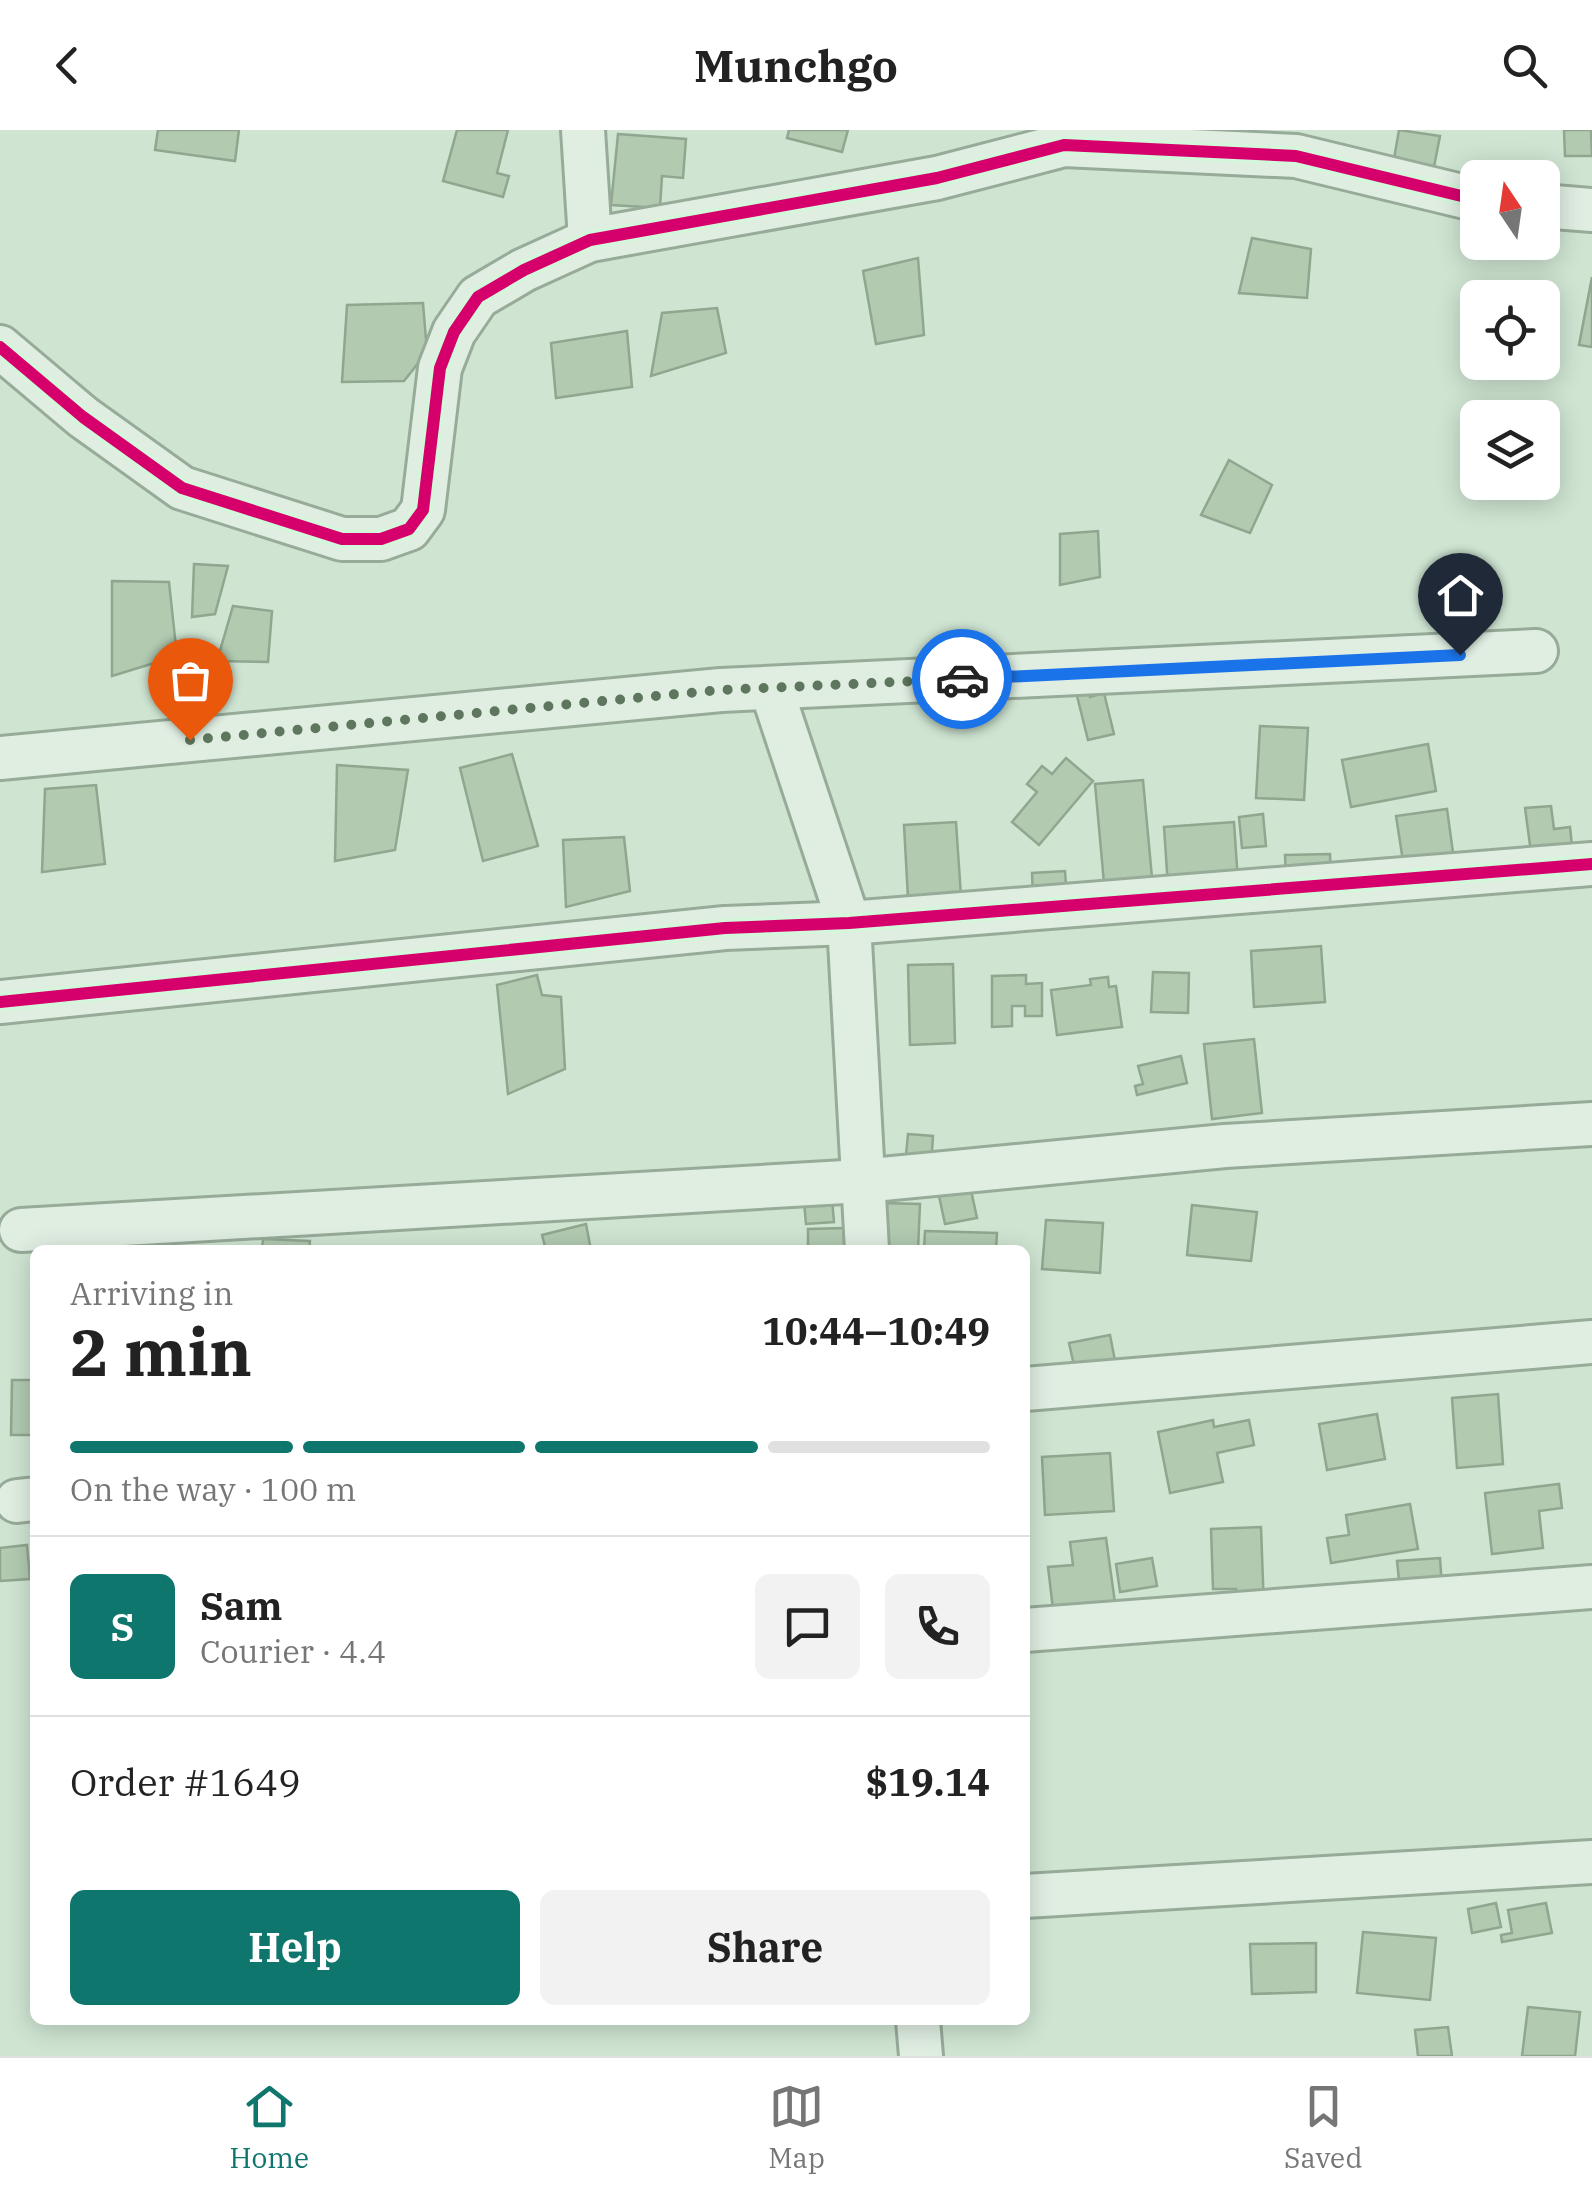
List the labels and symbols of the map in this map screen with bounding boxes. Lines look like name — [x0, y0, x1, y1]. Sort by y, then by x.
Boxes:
north arrow — [1460, 160, 1560, 260]
pin — [1418, 553, 1503, 656]
courier — [912, 629, 1012, 729]
pin — [148, 638, 233, 741]

